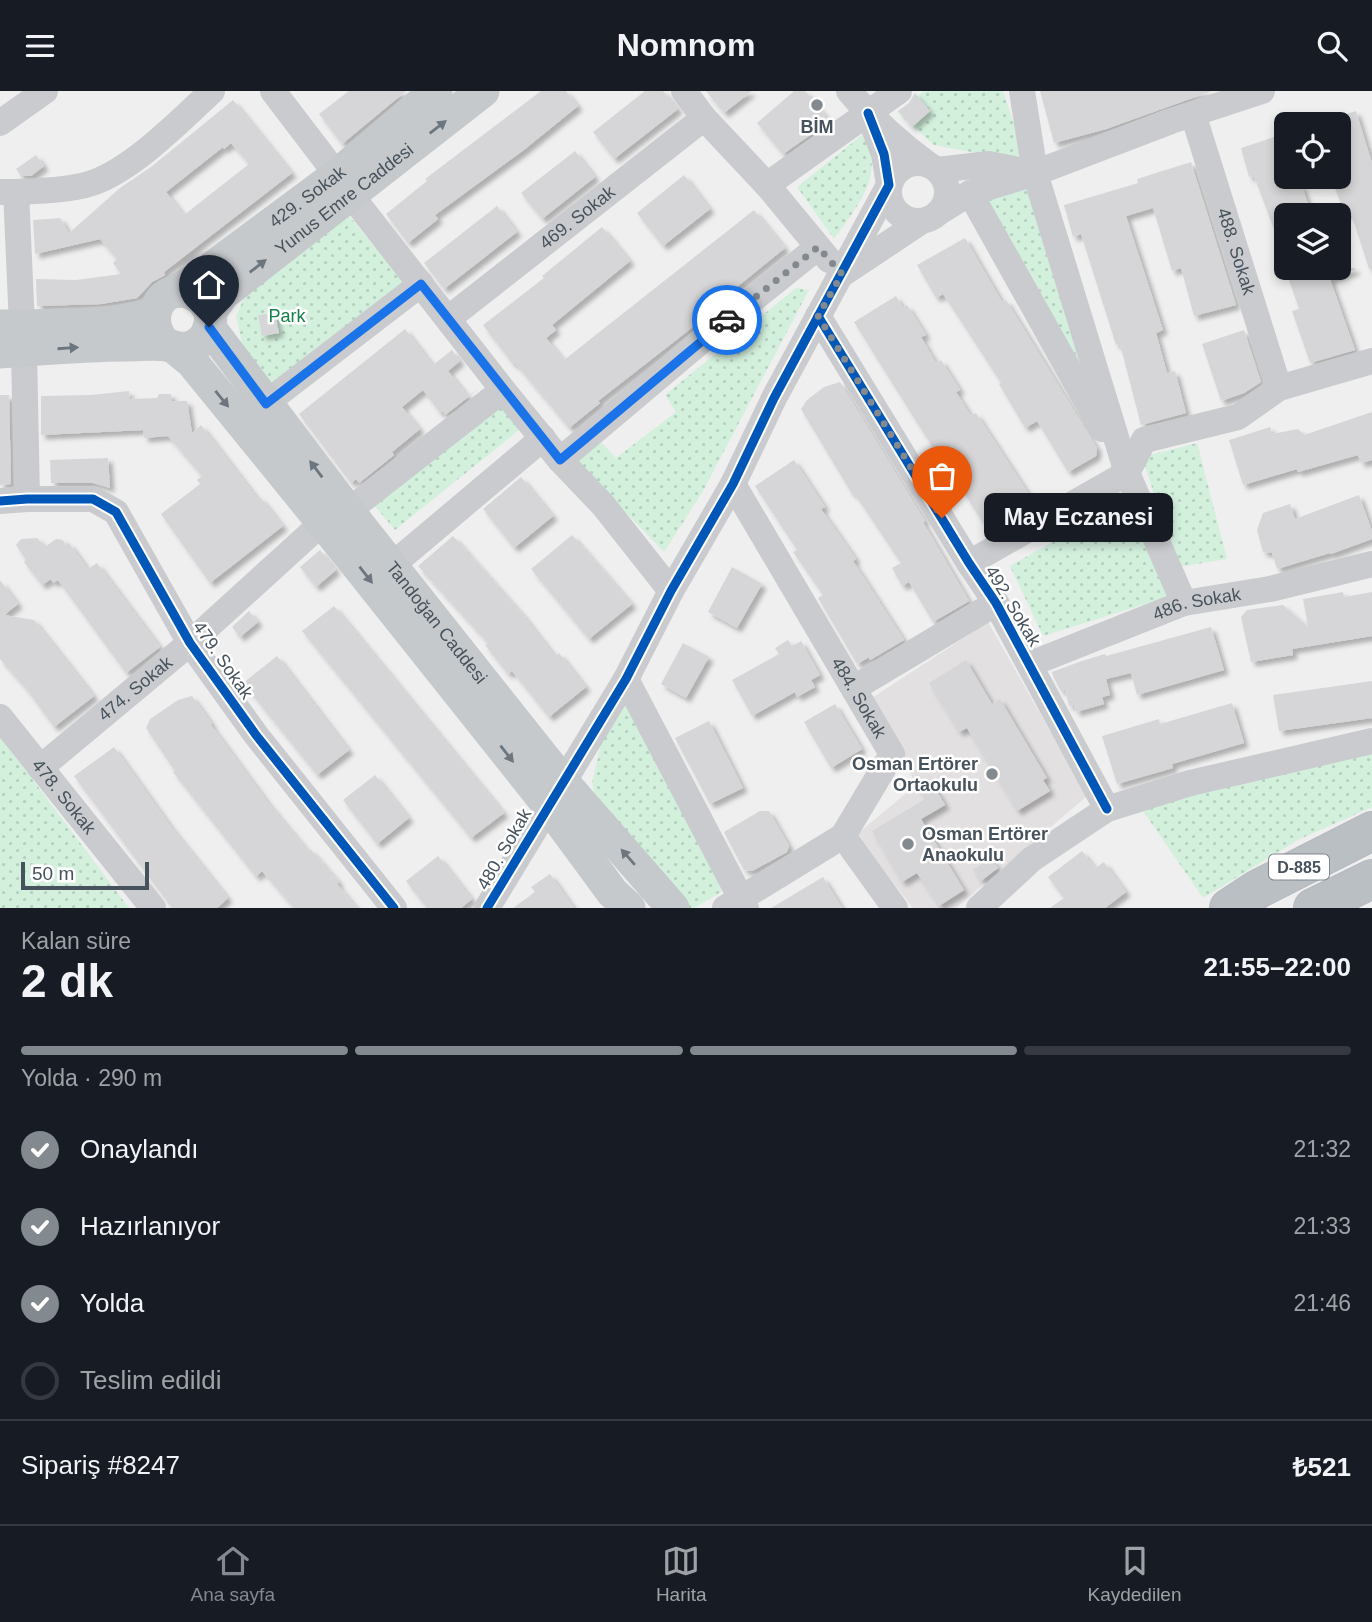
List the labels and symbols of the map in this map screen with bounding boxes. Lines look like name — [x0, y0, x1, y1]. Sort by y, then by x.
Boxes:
marker: BİM — [809, 97, 825, 113]
place label: BİM — [801, 117, 834, 137]
one-way arrow — [428, 119, 446, 134]
street label: Yunus Emre Caddesi — [272, 139, 417, 259]
street label: 429. Sokak — [265, 161, 351, 232]
street label: 469. Sokak — [536, 181, 620, 253]
street label: 488. Sokak — [1213, 205, 1259, 298]
pin — [179, 255, 239, 327]
one-way arrow — [249, 260, 267, 274]
courier — [692, 285, 762, 355]
park label: Park — [268, 306, 307, 326]
one-way arrow — [57, 342, 79, 353]
one-way arrow — [214, 390, 229, 408]
pin — [912, 446, 972, 518]
one-way arrow — [309, 461, 324, 479]
callout: May Eczanesi — [984, 493, 1173, 543]
street label: Tandoğan Caddesi — [382, 558, 491, 688]
street label: 492. Sokak — [981, 562, 1045, 651]
one-way arrow — [358, 566, 373, 584]
street label: 486. Sokak — [1150, 584, 1243, 624]
street label: 479. Sokak — [189, 617, 258, 703]
street label: 474. Sokak — [94, 651, 177, 725]
street label: 484. Sokak — [827, 654, 891, 742]
one-way arrow — [499, 745, 514, 762]
place label: Osman Ertörer Ortaokulu — [852, 754, 978, 795]
street label: 478. Sokak — [28, 755, 100, 839]
marker: Osman Ertörer Ortaokulu — [984, 766, 1000, 782]
street label: 480. Sokak — [473, 804, 536, 893]
place label: Osman Ertörer Anaokulu — [922, 824, 1048, 865]
marker: Osman Ertörer Anaokulu — [900, 836, 916, 852]
one-way arrow — [621, 848, 636, 865]
road number: D-885 — [1269, 855, 1329, 880]
scale bar — [21, 859, 149, 891]

